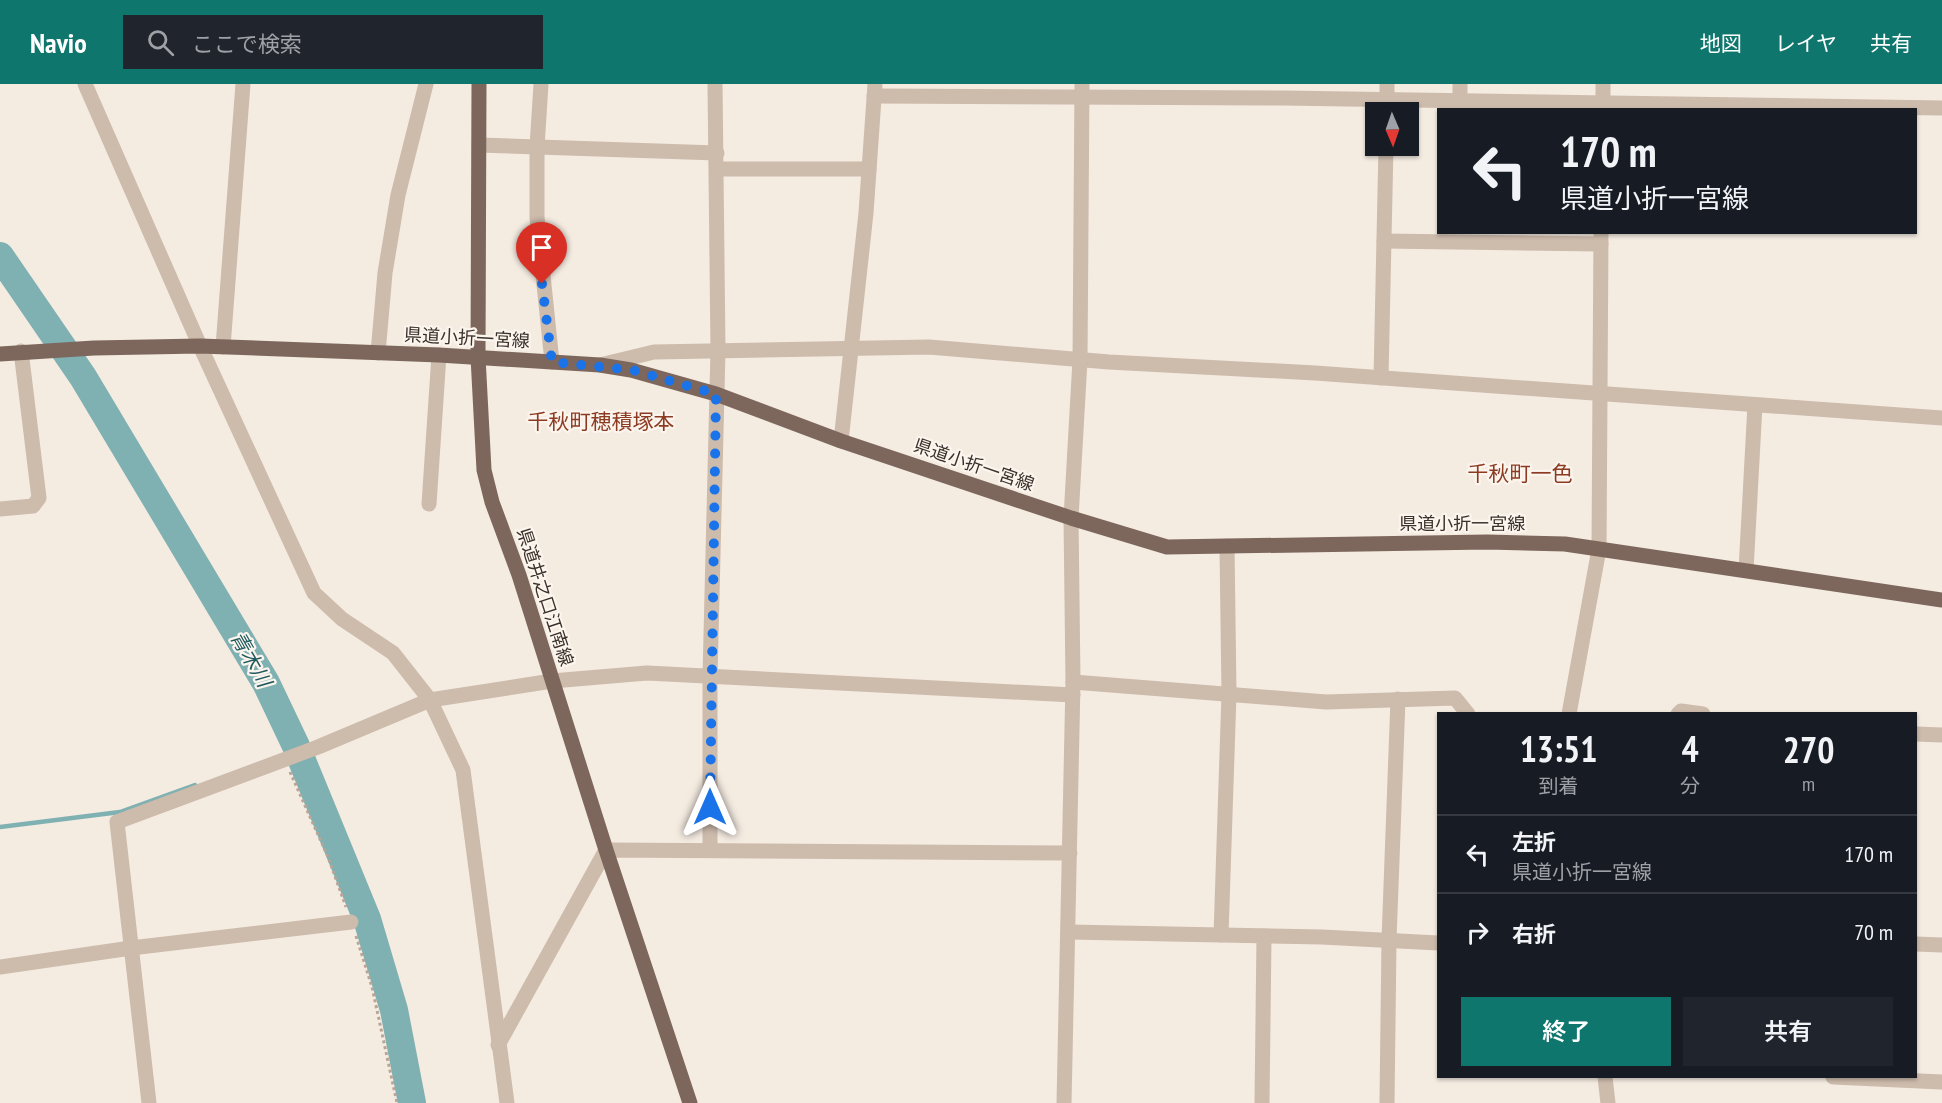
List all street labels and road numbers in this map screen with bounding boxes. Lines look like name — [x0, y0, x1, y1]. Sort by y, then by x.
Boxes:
street label: 県道小折一宮線 — [404, 323, 531, 352]
street label: 県道小折一宮線 — [911, 433, 1037, 496]
street label: 県道小折一宮線 — [1399, 512, 1525, 535]
street label: 県道井之口江南線 — [512, 525, 579, 669]

